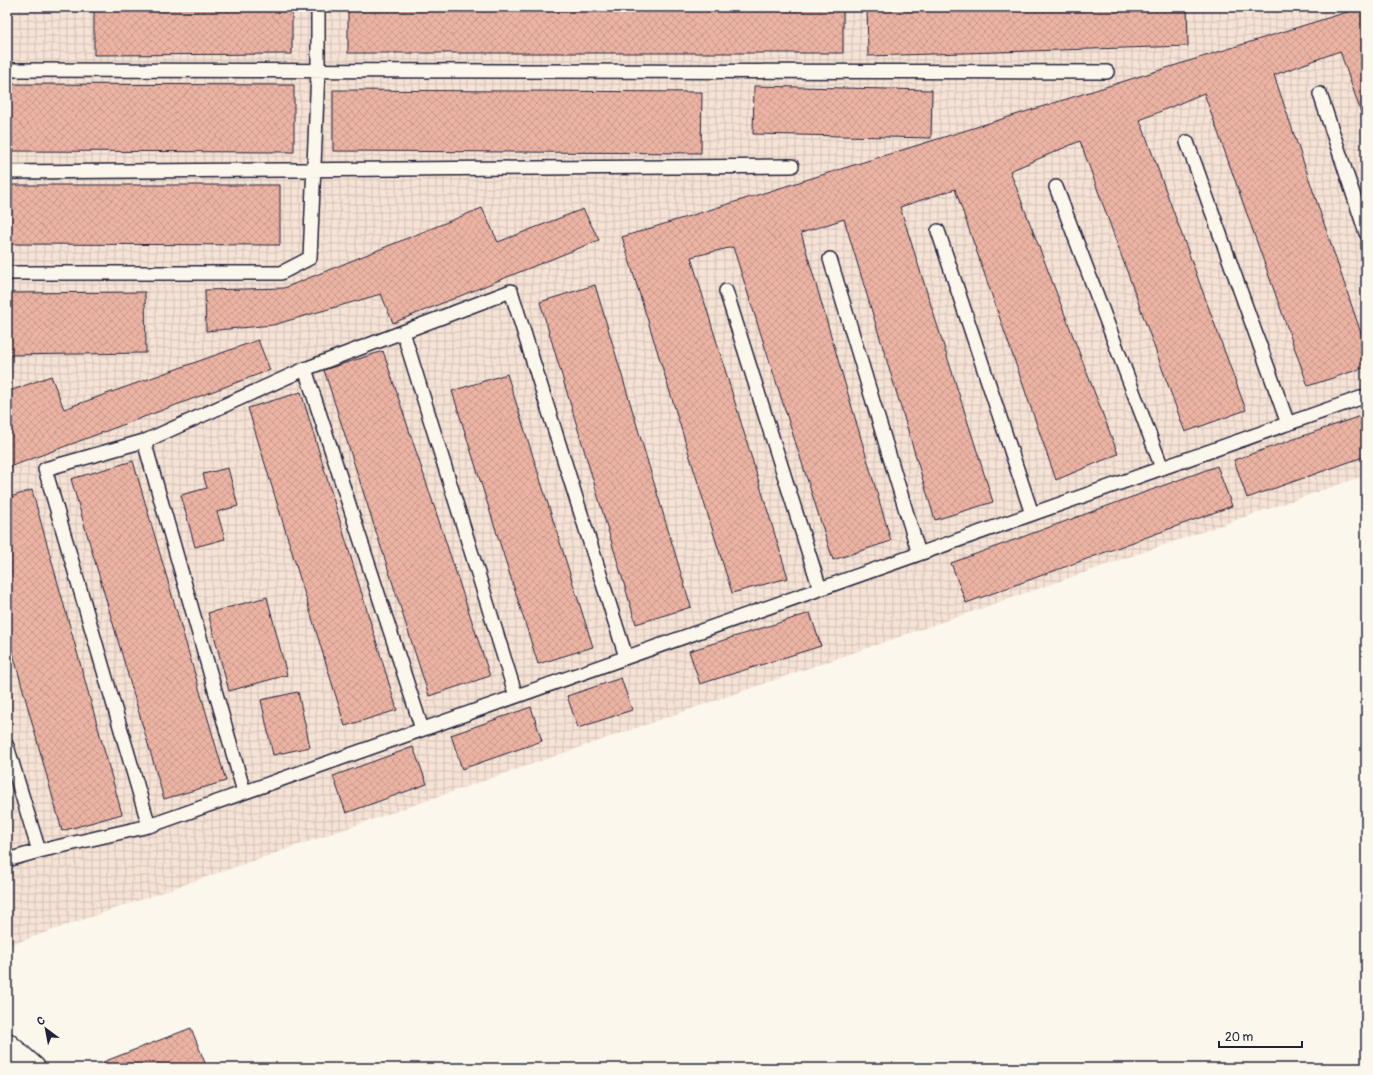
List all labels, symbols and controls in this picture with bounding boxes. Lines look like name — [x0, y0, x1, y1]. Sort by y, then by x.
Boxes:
north arrow — [26, 1009, 66, 1049]
text: С — [35, 1014, 47, 1028]
scale bar — [1219, 1023, 1302, 1049]
text: 20 m — [1225, 1030, 1254, 1045]

